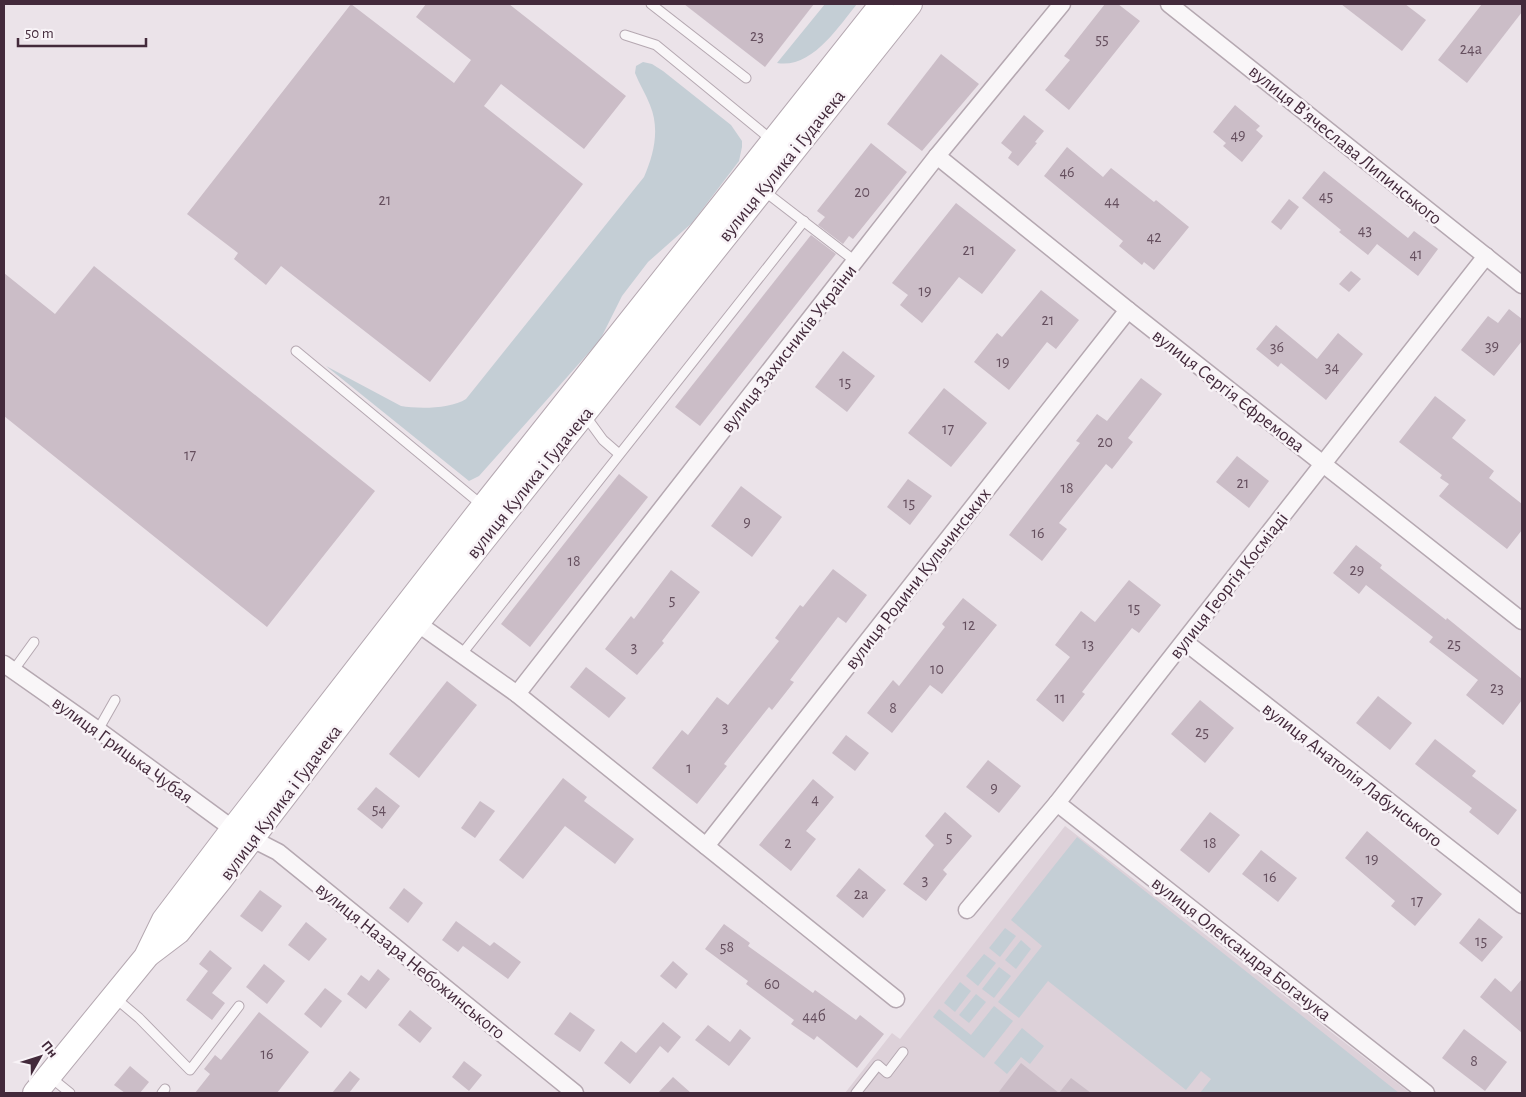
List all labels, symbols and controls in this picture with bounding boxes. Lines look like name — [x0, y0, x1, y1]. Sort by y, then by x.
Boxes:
scale bar — [18, 15, 145, 47]
text: 50 m — [25, 26, 54, 41]
house number: 23 — [750, 28, 764, 44]
house number: 55 — [1095, 31, 1109, 47]
house number: 24а — [1460, 41, 1482, 57]
street label: вулиця Вʼячеслава Липинського — [1245, 62, 1445, 229]
street label: вулиця Кулика і Гудачека — [715, 86, 849, 245]
house number: 49 — [1230, 127, 1246, 143]
house number: 46 — [1059, 164, 1075, 180]
house number: 20 — [854, 184, 870, 200]
house number: 45 — [1319, 188, 1333, 204]
house number: 21 — [379, 192, 391, 208]
house number: 44 — [1104, 193, 1120, 209]
house number: 43 — [1358, 222, 1372, 238]
house number: 42 — [1147, 229, 1161, 245]
house number: 21 — [963, 242, 975, 258]
house number: 41 — [1409, 246, 1423, 262]
street label: вулиця Захисників України — [718, 261, 861, 437]
house number: 19 — [918, 283, 932, 299]
house number: 21 — [1042, 312, 1054, 328]
street label: вулиця Сергія Єфремова — [1148, 326, 1308, 457]
house number: 39 — [1485, 338, 1499, 354]
house number: 36 — [1270, 339, 1284, 355]
house number: 19 — [996, 354, 1010, 370]
house number: 34 — [1325, 359, 1339, 375]
house number: 15 — [839, 374, 851, 390]
street label: вулиця Кулика і Гудачека — [463, 403, 597, 562]
house number: 17 — [942, 421, 954, 437]
house number: 20 — [1097, 434, 1113, 450]
house number: 17 — [184, 447, 196, 463]
house number: 21 — [1237, 475, 1249, 491]
house number: 18 — [1060, 480, 1074, 496]
street label: вулиця Родини Кульчинських — [842, 485, 995, 673]
house number: 15 — [903, 495, 915, 511]
street label: вулиця Георгія Косміаді — [1166, 509, 1292, 663]
house number: 9 — [743, 514, 751, 530]
house number: 16 — [1031, 525, 1045, 541]
house number: 18 — [567, 553, 581, 569]
house number: 29 — [1350, 562, 1364, 578]
house number: 5 — [669, 592, 675, 608]
house number: 15 — [1128, 600, 1140, 616]
house number: 12 — [963, 617, 975, 633]
house number: 13 — [1082, 636, 1094, 652]
house number: 25 — [1447, 636, 1461, 652]
house number: 3 — [631, 639, 637, 655]
house number: 10 — [930, 661, 944, 677]
house number: 23 — [1490, 680, 1504, 696]
house number: 11 — [1054, 690, 1066, 706]
street label: вулиця Грицька Чубая — [48, 693, 196, 807]
street label: вулиця Анатолія Лабунського — [1259, 699, 1446, 851]
house number: 8 — [889, 700, 897, 716]
house number: 3 — [722, 719, 728, 735]
street label: вулиця Кулика і Гудачека — [217, 721, 346, 884]
house number: 25 — [1195, 724, 1209, 740]
house number: 1 — [686, 760, 692, 776]
house number: 9 — [990, 780, 998, 796]
house number: 4 — [811, 791, 819, 807]
house number: 54 — [372, 801, 386, 817]
house number: 5 — [946, 829, 952, 845]
house number: 2 — [784, 835, 792, 851]
house number: 18 — [1203, 835, 1217, 851]
house number: 19 — [1365, 851, 1379, 867]
house number: 16 — [1263, 869, 1277, 885]
house number: 3 — [922, 872, 928, 888]
street label: вулиця Олександра Богачука — [1148, 873, 1335, 1025]
street label: вулиця Назара Небожинського — [312, 879, 508, 1043]
house number: 2а — [854, 886, 868, 902]
house number: 17 — [1411, 893, 1423, 909]
house number: 15 — [1475, 933, 1487, 949]
house number: 58 — [720, 939, 734, 955]
house number: 60 — [764, 976, 780, 992]
house number: 44б — [802, 1008, 826, 1024]
north arrow — [15, 1032, 65, 1082]
text: Пн — [39, 1038, 60, 1060]
house number: 16 — [260, 1046, 274, 1062]
house number: 8 — [1470, 1053, 1478, 1069]

